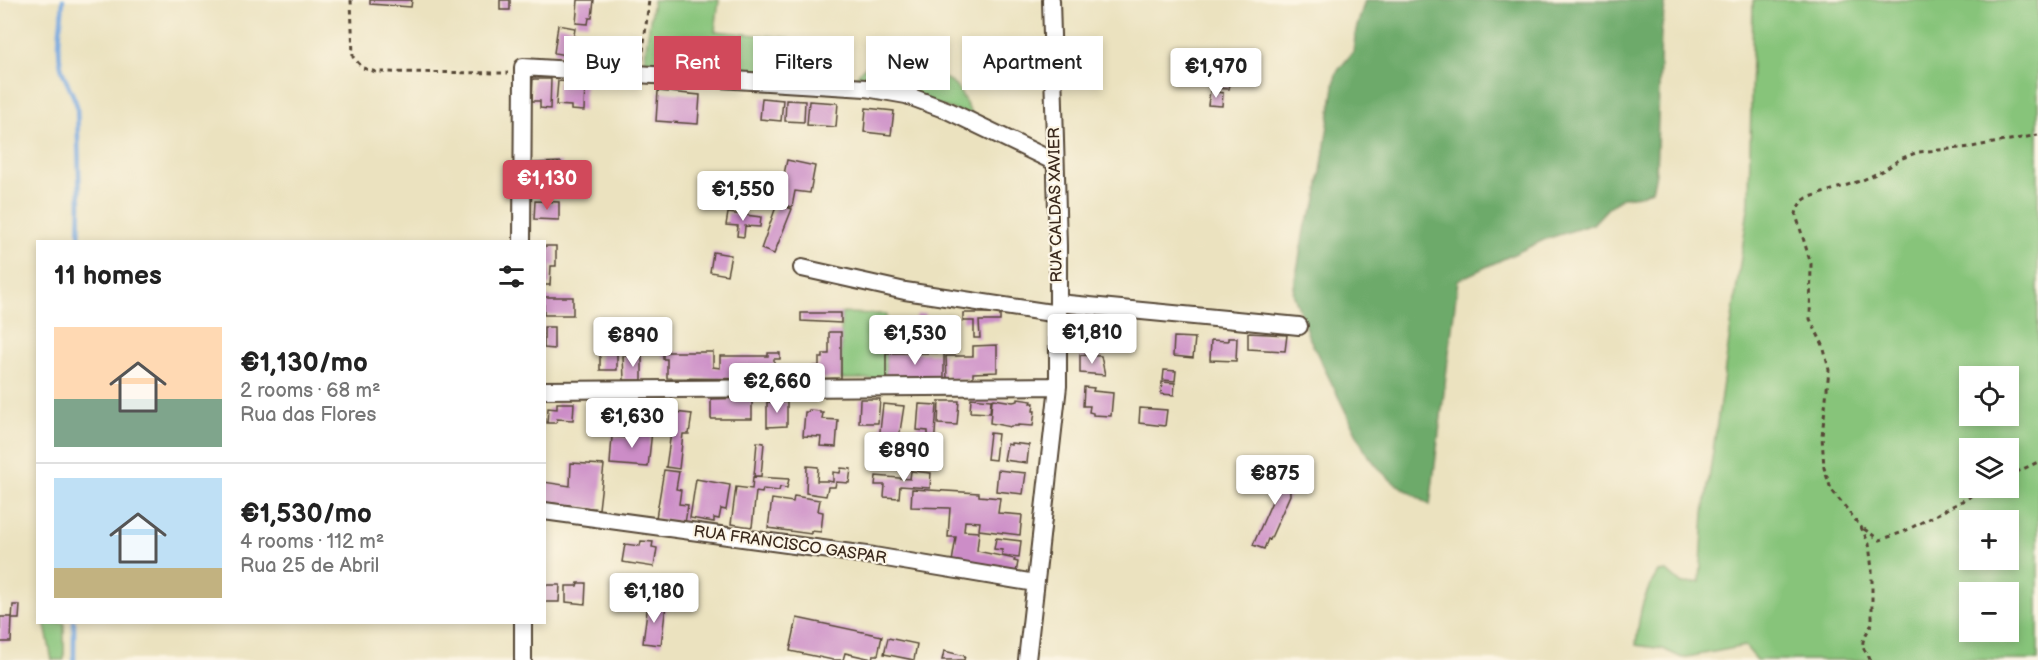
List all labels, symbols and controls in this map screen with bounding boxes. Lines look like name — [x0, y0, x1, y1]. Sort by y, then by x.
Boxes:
chip: Buy — [564, 36, 642, 90]
chip: Rent — [654, 36, 741, 90]
chip: Filters — [753, 36, 854, 90]
chip: New — [866, 36, 950, 90]
chip: Apartment — [962, 36, 1103, 90]
pin: €1,970 — [1167, 48, 1265, 99]
text: €1,970 — [1184, 55, 1248, 79]
street label: RUA CALDAS XAVIER — [1045, 127, 1067, 283]
pin: €1,130 — [498, 160, 596, 211]
text: €1,130 — [517, 167, 577, 191]
pin: €1,550 — [694, 171, 792, 222]
text: €1,550 — [711, 178, 775, 202]
icon: filters — [495, 260, 528, 293]
text: 11 homes — [54, 261, 162, 292]
pin: €1,810 — [1043, 314, 1141, 365]
pin: €1,530 — [866, 315, 964, 366]
pin: €890 — [597, 317, 669, 368]
text: €1,810 — [1062, 321, 1122, 345]
text: €1,530 — [883, 322, 947, 346]
text: €890 — [607, 324, 659, 348]
text: €1,130/mo — [240, 348, 368, 379]
icon: home — [102, 351, 174, 423]
pin: €2,660 — [728, 363, 826, 414]
map controls — [1959, 366, 2019, 642]
button: locate — [1959, 366, 2019, 426]
text: €2,660 — [743, 370, 811, 394]
text: 2 rooms · 68 m² — [240, 379, 381, 403]
pin: €1,630 — [583, 398, 681, 449]
text: Rua das Flores — [240, 403, 376, 427]
text: €1,630 — [600, 405, 664, 429]
pin: €890 — [868, 432, 940, 483]
button: layers — [1959, 438, 2019, 498]
text: €890 — [878, 439, 930, 463]
pin: €875 — [1239, 455, 1311, 506]
text: €875 — [1250, 462, 1300, 486]
text: €1,530/mo — [240, 499, 372, 530]
icon: home — [102, 502, 174, 574]
button: + — [1959, 510, 2019, 570]
street label: RUA FRANCISCO GASPAR — [692, 522, 888, 568]
text: 4 rooms · 112 m² — [240, 530, 384, 554]
text: Rua 25 de Abril — [240, 554, 379, 578]
pin: €1,180 — [605, 573, 703, 624]
text: €1,180 — [624, 580, 684, 604]
button: − — [1959, 582, 2019, 642]

